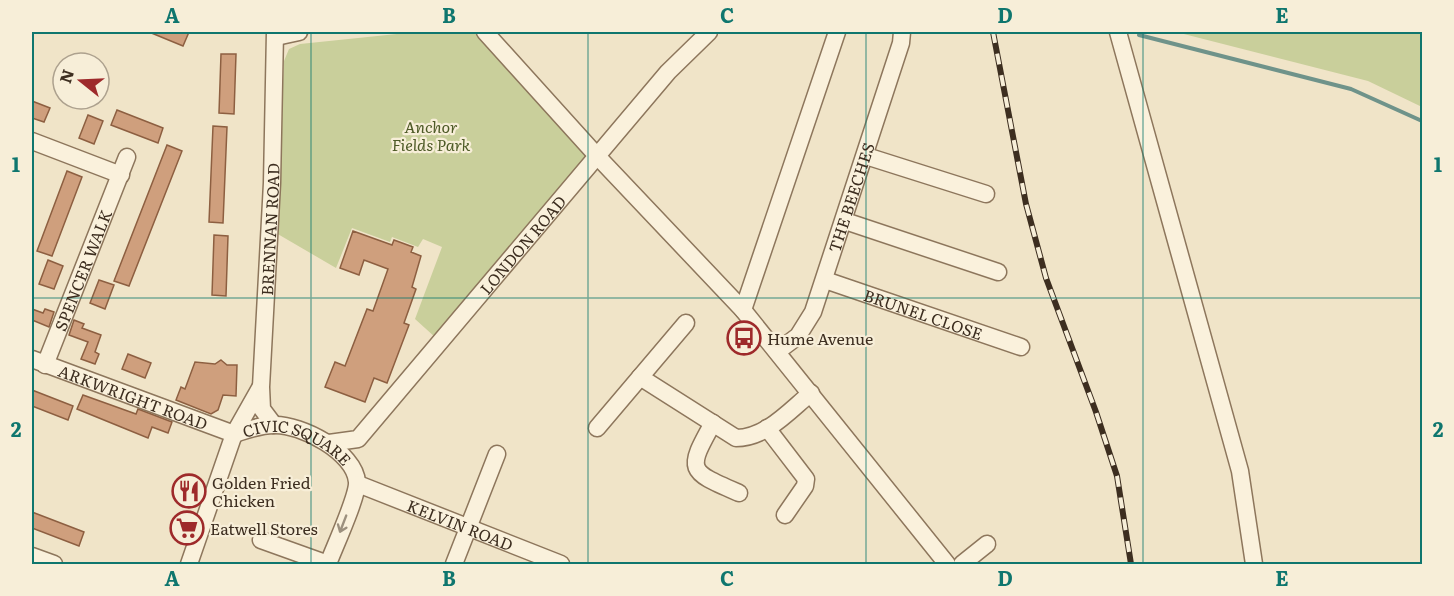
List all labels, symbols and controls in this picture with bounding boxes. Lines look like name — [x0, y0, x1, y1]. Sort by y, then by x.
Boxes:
text: A — [164, 0, 180, 29]
text: B — [442, 0, 456, 29]
text: C — [720, 0, 734, 29]
text: D — [997, 0, 1013, 29]
text: E — [1275, 0, 1289, 29]
north arrow — [51, 51, 111, 111]
text: N — [52, 66, 79, 86]
park label: Anchor Fields Park — [392, 114, 471, 156]
street label: THE BEECHES — [821, 139, 880, 255]
text: 1 — [12, 148, 20, 178]
text: 1 — [1434, 148, 1442, 178]
street label: BRENNAN ROAD — [254, 163, 284, 296]
street label: LONDON ROAD — [474, 190, 571, 299]
street label: SPENCER WALK — [48, 206, 117, 334]
street label: BRUNEL CLOSE — [861, 282, 986, 345]
bus stop icon: Hume Avenue — [726, 320, 762, 356]
place label: Hume Avenue — [767, 326, 873, 350]
street label: ARKWRIGHT ROAD — [55, 358, 211, 435]
text: 2 — [11, 413, 22, 443]
street label: CIVIC SQUARE — [239, 413, 358, 470]
text: 2 — [1433, 413, 1444, 443]
place label: Golden Fried Chicken — [212, 470, 311, 512]
restaurant icon: Golden Fried Chicken — [171, 473, 207, 509]
street label: KELVIN ROAD — [404, 493, 517, 556]
supermarket icon: Eatwell Stores — [169, 510, 205, 546]
one-way arrow — [336, 515, 347, 533]
place label: Eatwell Stores — [210, 516, 318, 540]
text: A — [164, 562, 180, 592]
text: B — [442, 562, 456, 592]
text: C — [720, 562, 734, 592]
text: D — [997, 562, 1013, 592]
text: E — [1275, 562, 1289, 592]

